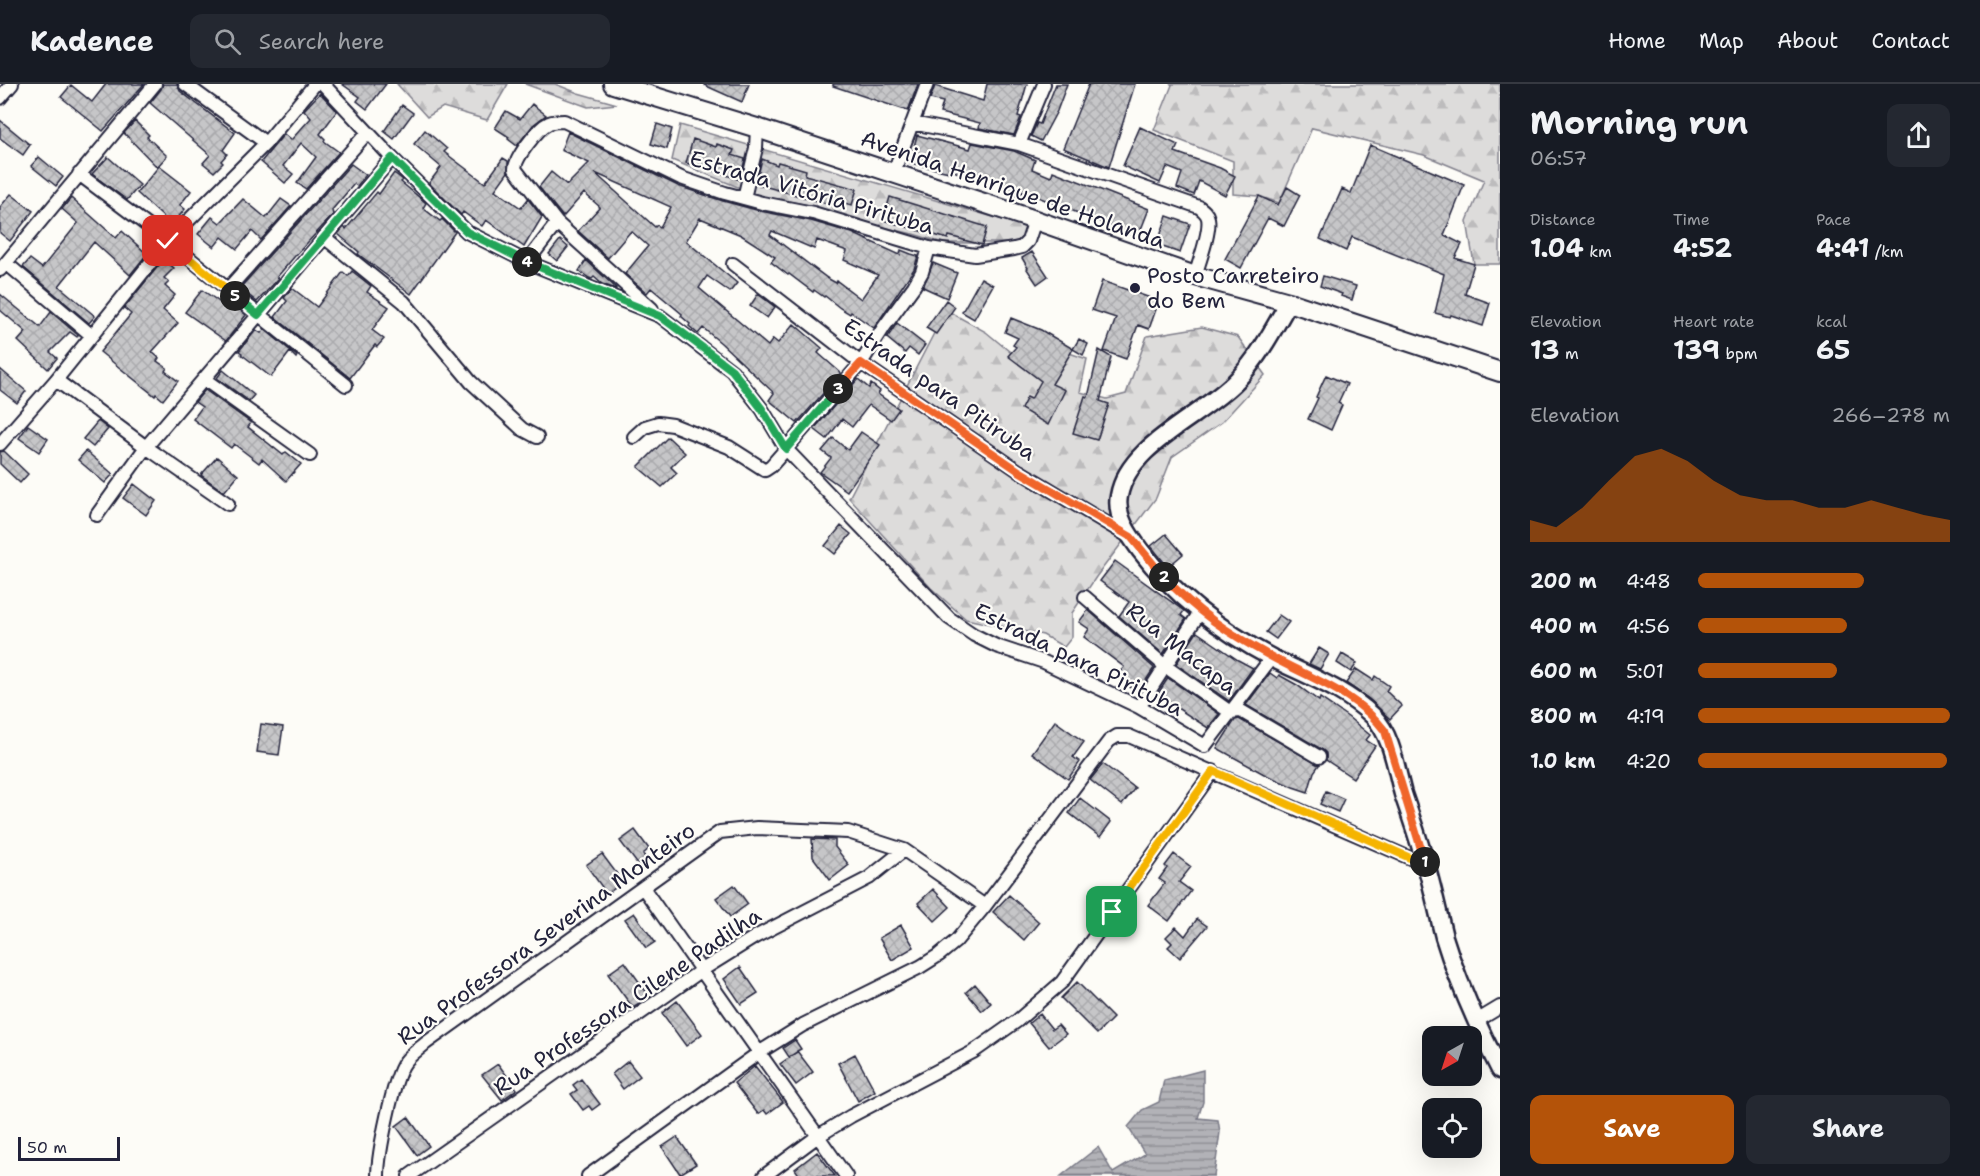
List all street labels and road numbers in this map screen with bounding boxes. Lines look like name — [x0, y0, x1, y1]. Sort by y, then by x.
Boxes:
street label: Avenida Henrique de Holanda — [857, 124, 1169, 255]
street label: Estrada Vitória Pirituba — [686, 144, 938, 241]
street label: Estrada para Pitiruba — [838, 312, 1042, 467]
street label: Estrada para Pirituba — [969, 596, 1188, 723]
street label: Rua Macapa — [1120, 596, 1243, 701]
street label: Rua Professora Severina Monteiro — [392, 816, 701, 1051]
street label: Rua Professora Cilene Padilha — [488, 901, 767, 1102]

